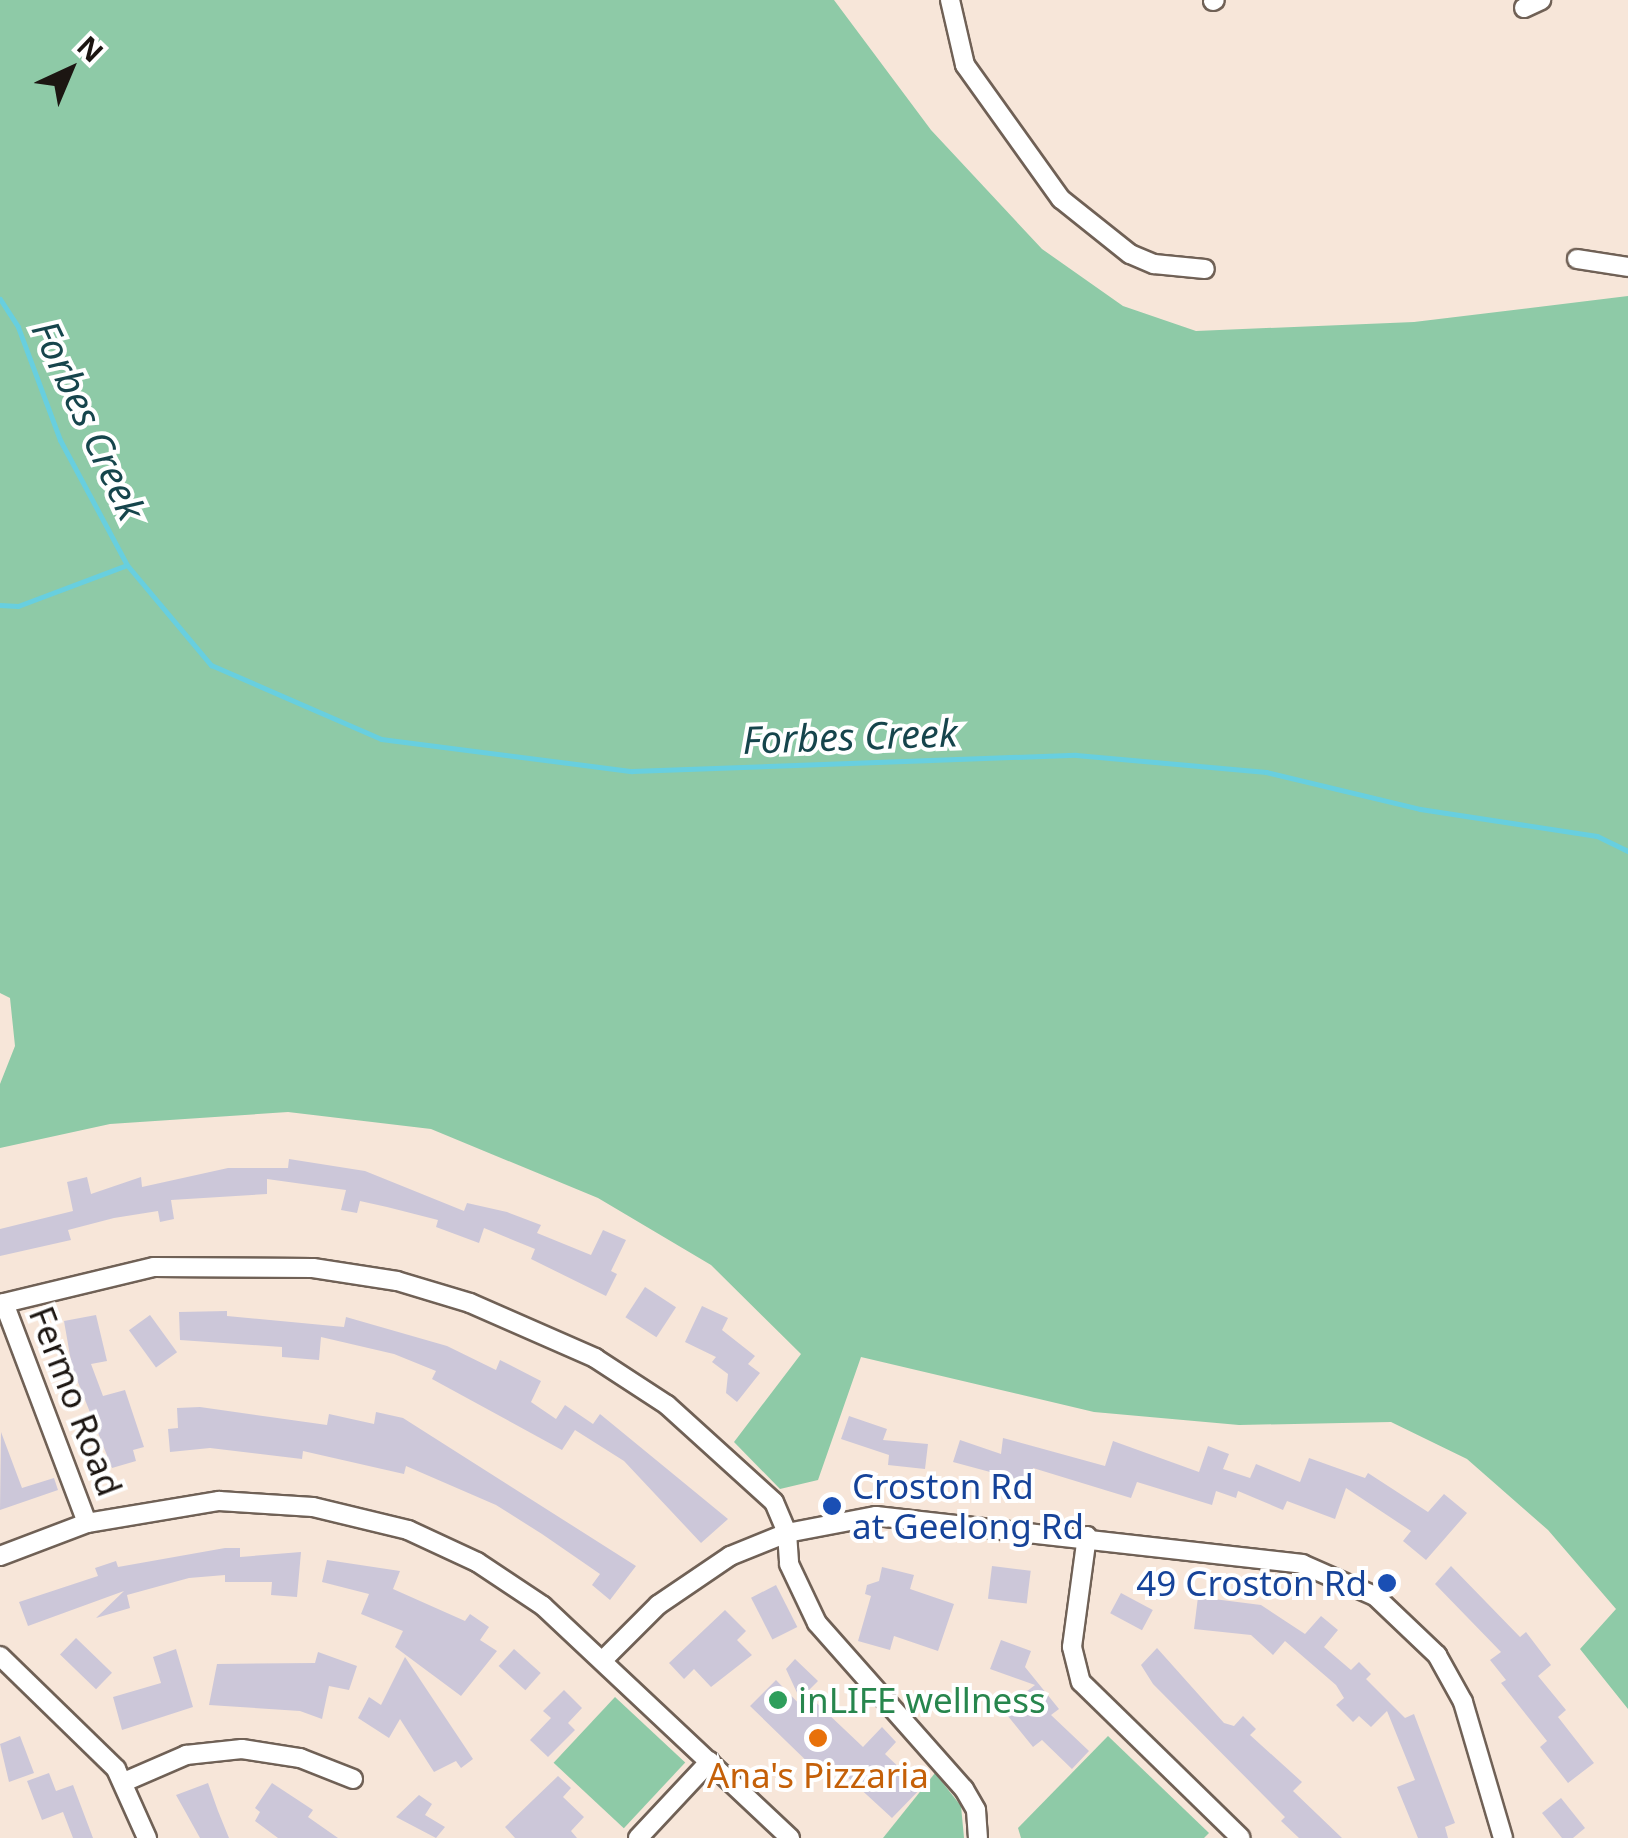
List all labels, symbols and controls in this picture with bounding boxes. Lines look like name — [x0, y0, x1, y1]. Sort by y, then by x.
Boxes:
north arrow — [20, 20, 120, 120]
text: N — [69, 27, 112, 70]
water label: Forbes Creek — [23, 313, 155, 527]
water label: Forbes Creek — [742, 709, 958, 763]
street label: Fermo Road — [21, 1300, 131, 1502]
place label: Croston Rd at Geelong Rd — [852, 1465, 1084, 1547]
marker: Croston Rd at Geelong Rd — [821, 1495, 843, 1517]
place label: 49 Croston Rd — [1136, 1562, 1367, 1604]
marker: 49 Croston Rd — [1376, 1572, 1398, 1594]
place label: inLIFE wellness — [798, 1679, 1046, 1721]
marker: inLIFE wellness — [767, 1689, 789, 1711]
marker: Ana's Pizzaria — [807, 1727, 829, 1749]
place label: Ana's Pizzaria — [707, 1754, 929, 1796]

